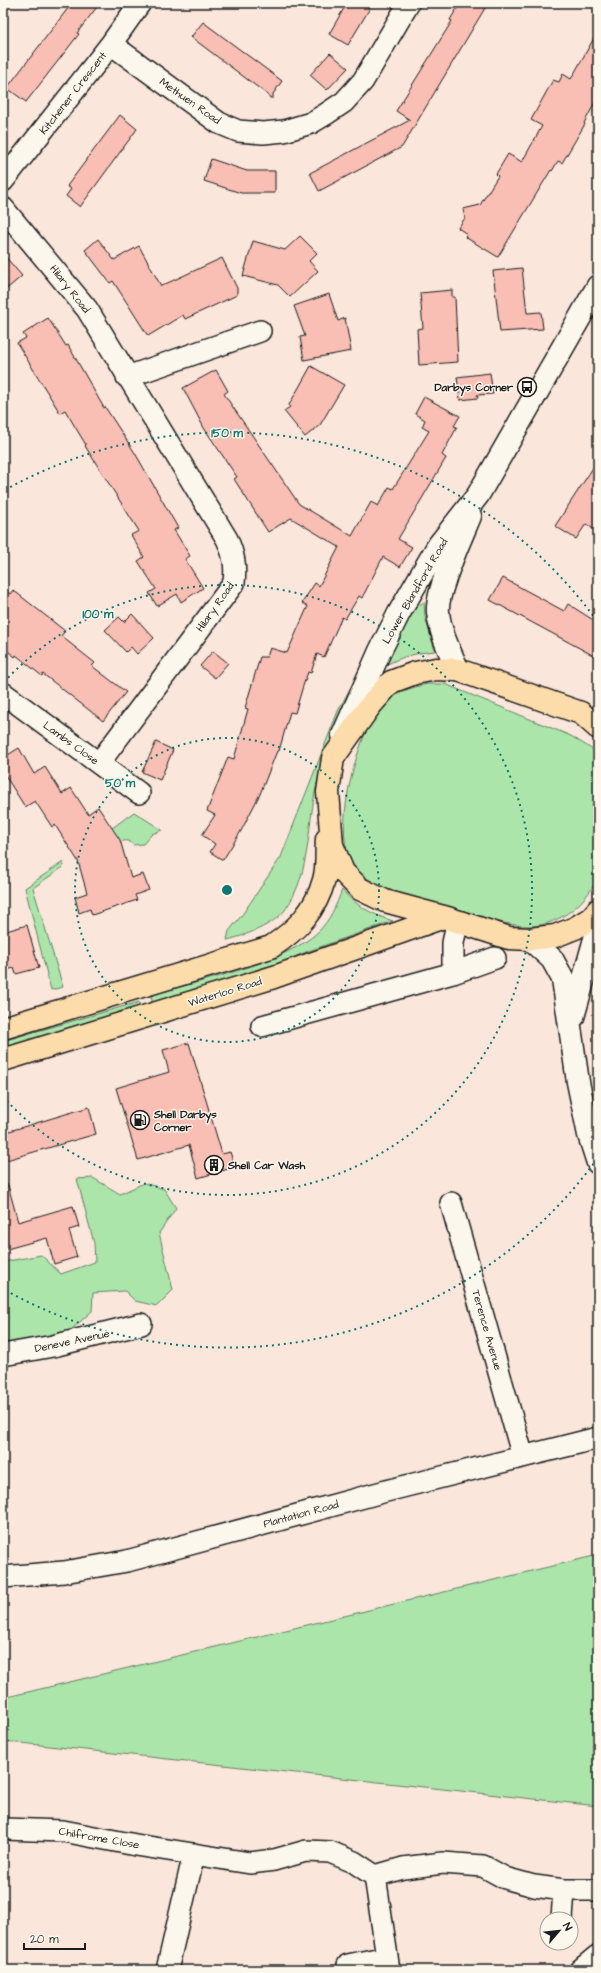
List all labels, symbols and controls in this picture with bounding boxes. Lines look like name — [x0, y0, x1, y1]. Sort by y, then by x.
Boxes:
street label: Kitchener Crescent — [36, 48, 110, 138]
street label: Methuen Road — [156, 74, 224, 128]
street label: Hilary Road — [46, 262, 94, 317]
bus stop icon: Darbys Corner — [516, 376, 538, 398]
place label: Darbys Corner — [434, 380, 514, 397]
text: 150 m — [211, 425, 244, 442]
street label: Lower Blandford Road — [379, 535, 452, 647]
street label: Hilary Road — [192, 579, 239, 635]
text: 100 m — [83, 606, 114, 623]
street label: Lambs Close — [40, 718, 102, 768]
text: 50 m — [105, 775, 136, 792]
centre of rings — [220, 883, 234, 897]
street label: Waterloo Road — [186, 974, 264, 1010]
place label: Shell Darbys Corner — [153, 1107, 217, 1135]
fuel station icon: Shell Darbys Corner — [129, 1109, 151, 1131]
building icon: Shell Car Wash — [203, 1154, 225, 1176]
place label: Shell Car Wash — [227, 1158, 306, 1173]
street label: Terence Avenue — [468, 1288, 506, 1372]
street label: Deneve Avenue — [33, 1326, 111, 1356]
street label: Plantation Road — [262, 1497, 341, 1531]
street label: Chilfrome Close — [58, 1824, 140, 1852]
north arrow — [539, 1911, 579, 1951]
text: N — [559, 1920, 576, 1933]
scale bar — [24, 1925, 85, 1951]
text: 20 m — [30, 1931, 59, 1948]

